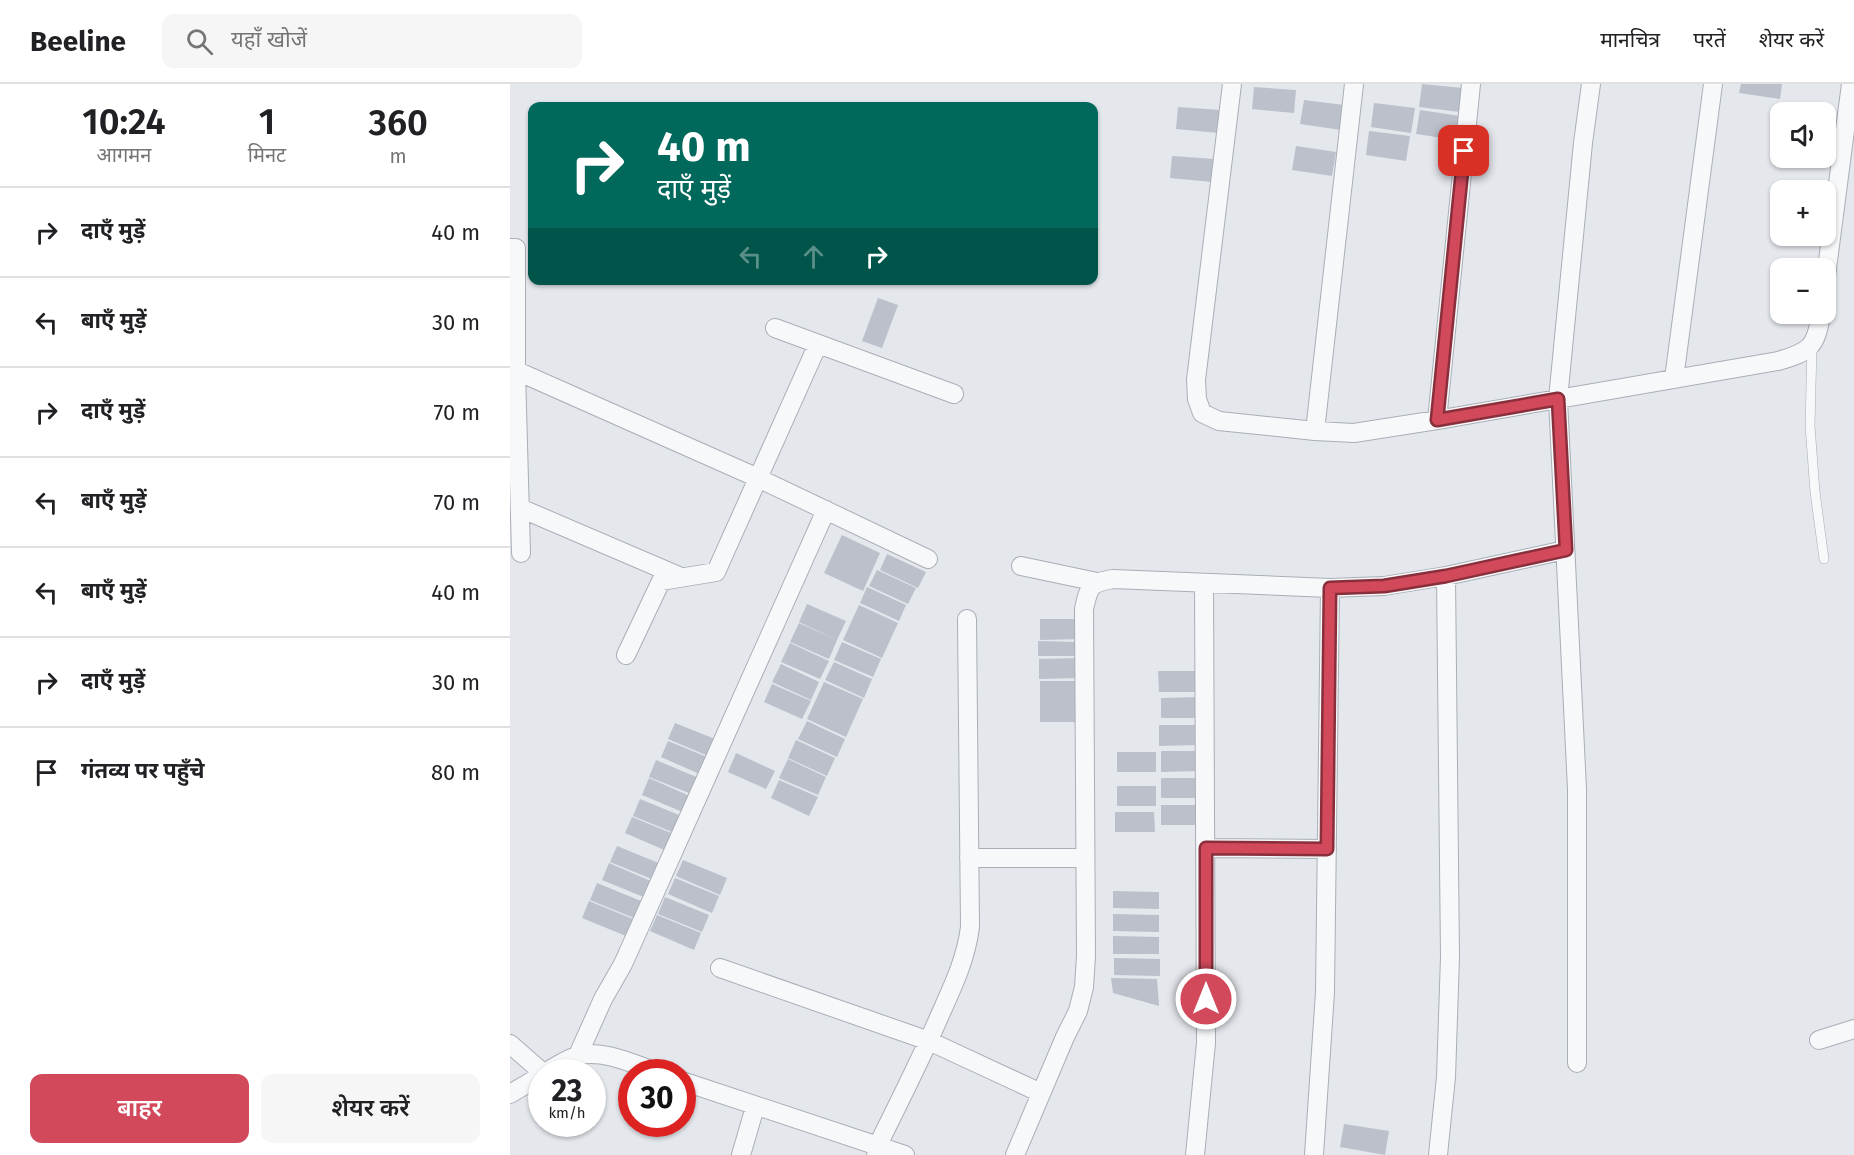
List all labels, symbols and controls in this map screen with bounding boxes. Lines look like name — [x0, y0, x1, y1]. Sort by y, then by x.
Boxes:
search box — [162, 14, 582, 68]
text: Beeline — [30, 25, 126, 58]
icon: search — [183, 25, 216, 58]
text: यहाँ खोजें — [231, 26, 307, 53]
text: मानचित्र — [1600, 27, 1660, 53]
text: परतें — [1693, 27, 1726, 53]
text: शेयर करें — [1759, 27, 1824, 53]
text: 10:24 — [82, 100, 166, 144]
text: 1 — [259, 100, 275, 144]
text: 360 — [368, 101, 428, 145]
map controls — [1770, 102, 1836, 324]
button: sound — [1770, 102, 1836, 168]
text: 40 m — [657, 122, 751, 172]
pin — [1438, 125, 1489, 176]
icon: right — [558, 126, 636, 204]
icon: arrive — [1447, 134, 1480, 167]
text: आगमन — [97, 143, 151, 167]
text: मिनट — [248, 143, 286, 167]
text: m — [390, 144, 407, 168]
text: दाएँ मुड़ें — [657, 173, 731, 205]
button: + — [1770, 180, 1836, 246]
icon: right — [30, 216, 63, 249]
text: दाएँ मुड़ें — [81, 217, 145, 244]
text: 40 m — [431, 219, 480, 246]
icon: left — [734, 240, 767, 273]
icon: ahead — [797, 240, 830, 273]
icon: right — [860, 240, 893, 273]
button: − — [1770, 258, 1836, 324]
icon: left — [30, 306, 63, 339]
text: बाएँ मुड़ें — [81, 307, 147, 334]
text: 30 m — [432, 309, 480, 336]
icon: right — [30, 396, 63, 429]
text: दाएँ मुड़ें — [81, 397, 145, 424]
text: 70 m — [434, 399, 480, 426]
icon: left — [30, 486, 63, 519]
text: बाएँ मुड़ें — [81, 487, 147, 514]
text: 70 m — [434, 489, 480, 516]
icon: left — [30, 576, 63, 609]
text: बाएँ मुड़ें — [81, 577, 147, 604]
text: 40 m — [431, 579, 480, 606]
icon: right — [30, 666, 63, 699]
text: दाएँ मुड़ें — [81, 667, 145, 694]
text: 30 m — [432, 669, 480, 696]
icon: arrive — [30, 756, 63, 789]
text: गंतव्य पर पहुँचे — [81, 757, 205, 784]
text: 80 m — [431, 759, 480, 786]
position arrow — [1174, 967, 1238, 1031]
speed limit sign: 30 — [618, 1059, 696, 1137]
text: 23 — [552, 1073, 582, 1109]
button: बाहर — [30, 1074, 249, 1143]
button: शेयर करें — [261, 1074, 480, 1143]
text: km/h — [548, 1104, 586, 1122]

